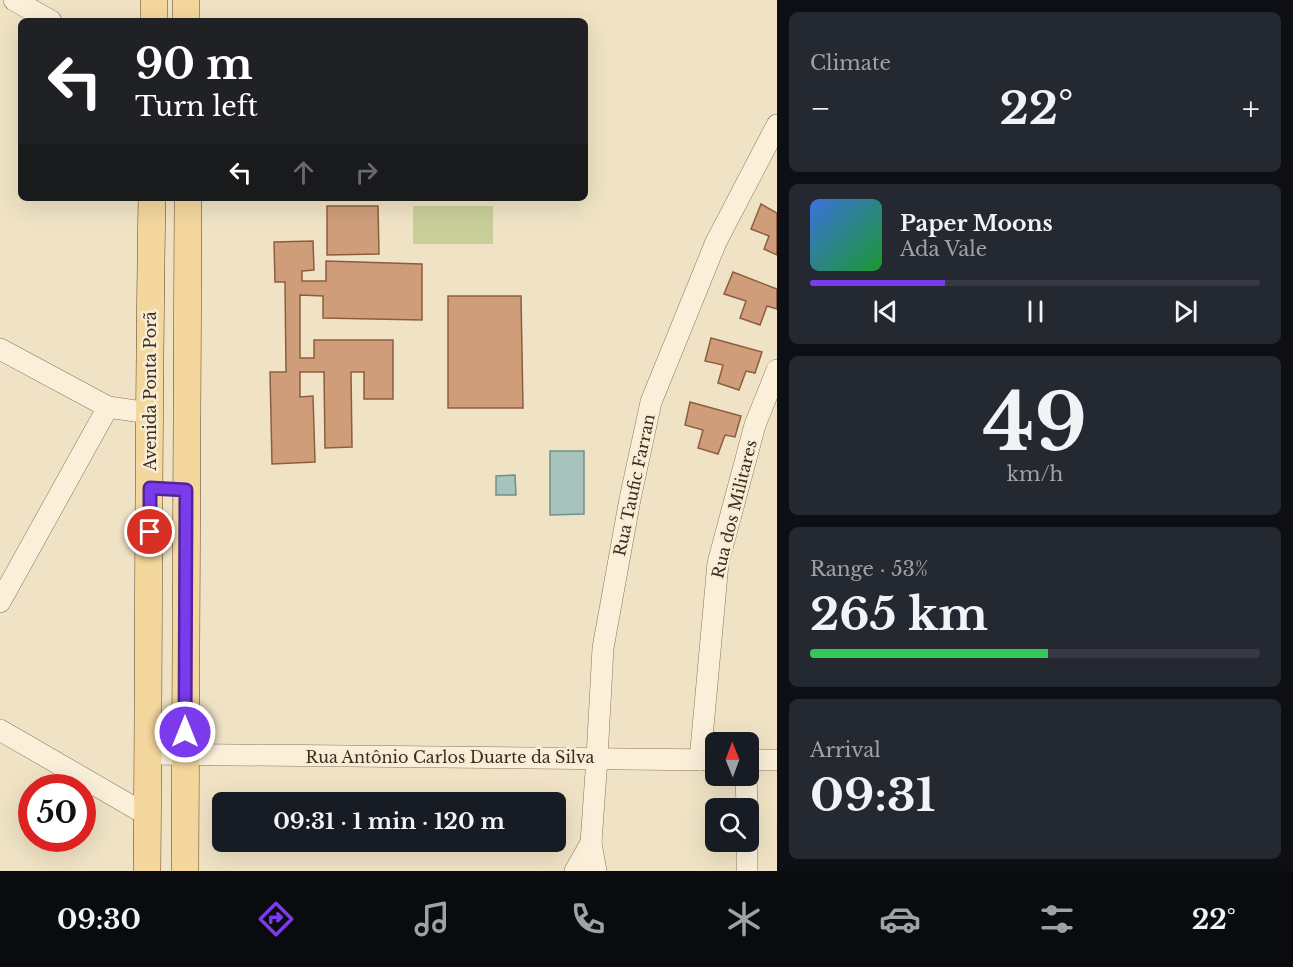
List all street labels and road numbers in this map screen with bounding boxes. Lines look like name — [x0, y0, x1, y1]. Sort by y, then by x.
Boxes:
street label: Avenida Ponta Porã — [140, 311, 160, 472]
street label: Rua Taufic Farran — [609, 412, 659, 558]
street label: Rua dos Militares — [707, 438, 761, 580]
street label: Rua Antônio Carlos Duarte da Silva — [306, 747, 595, 767]

